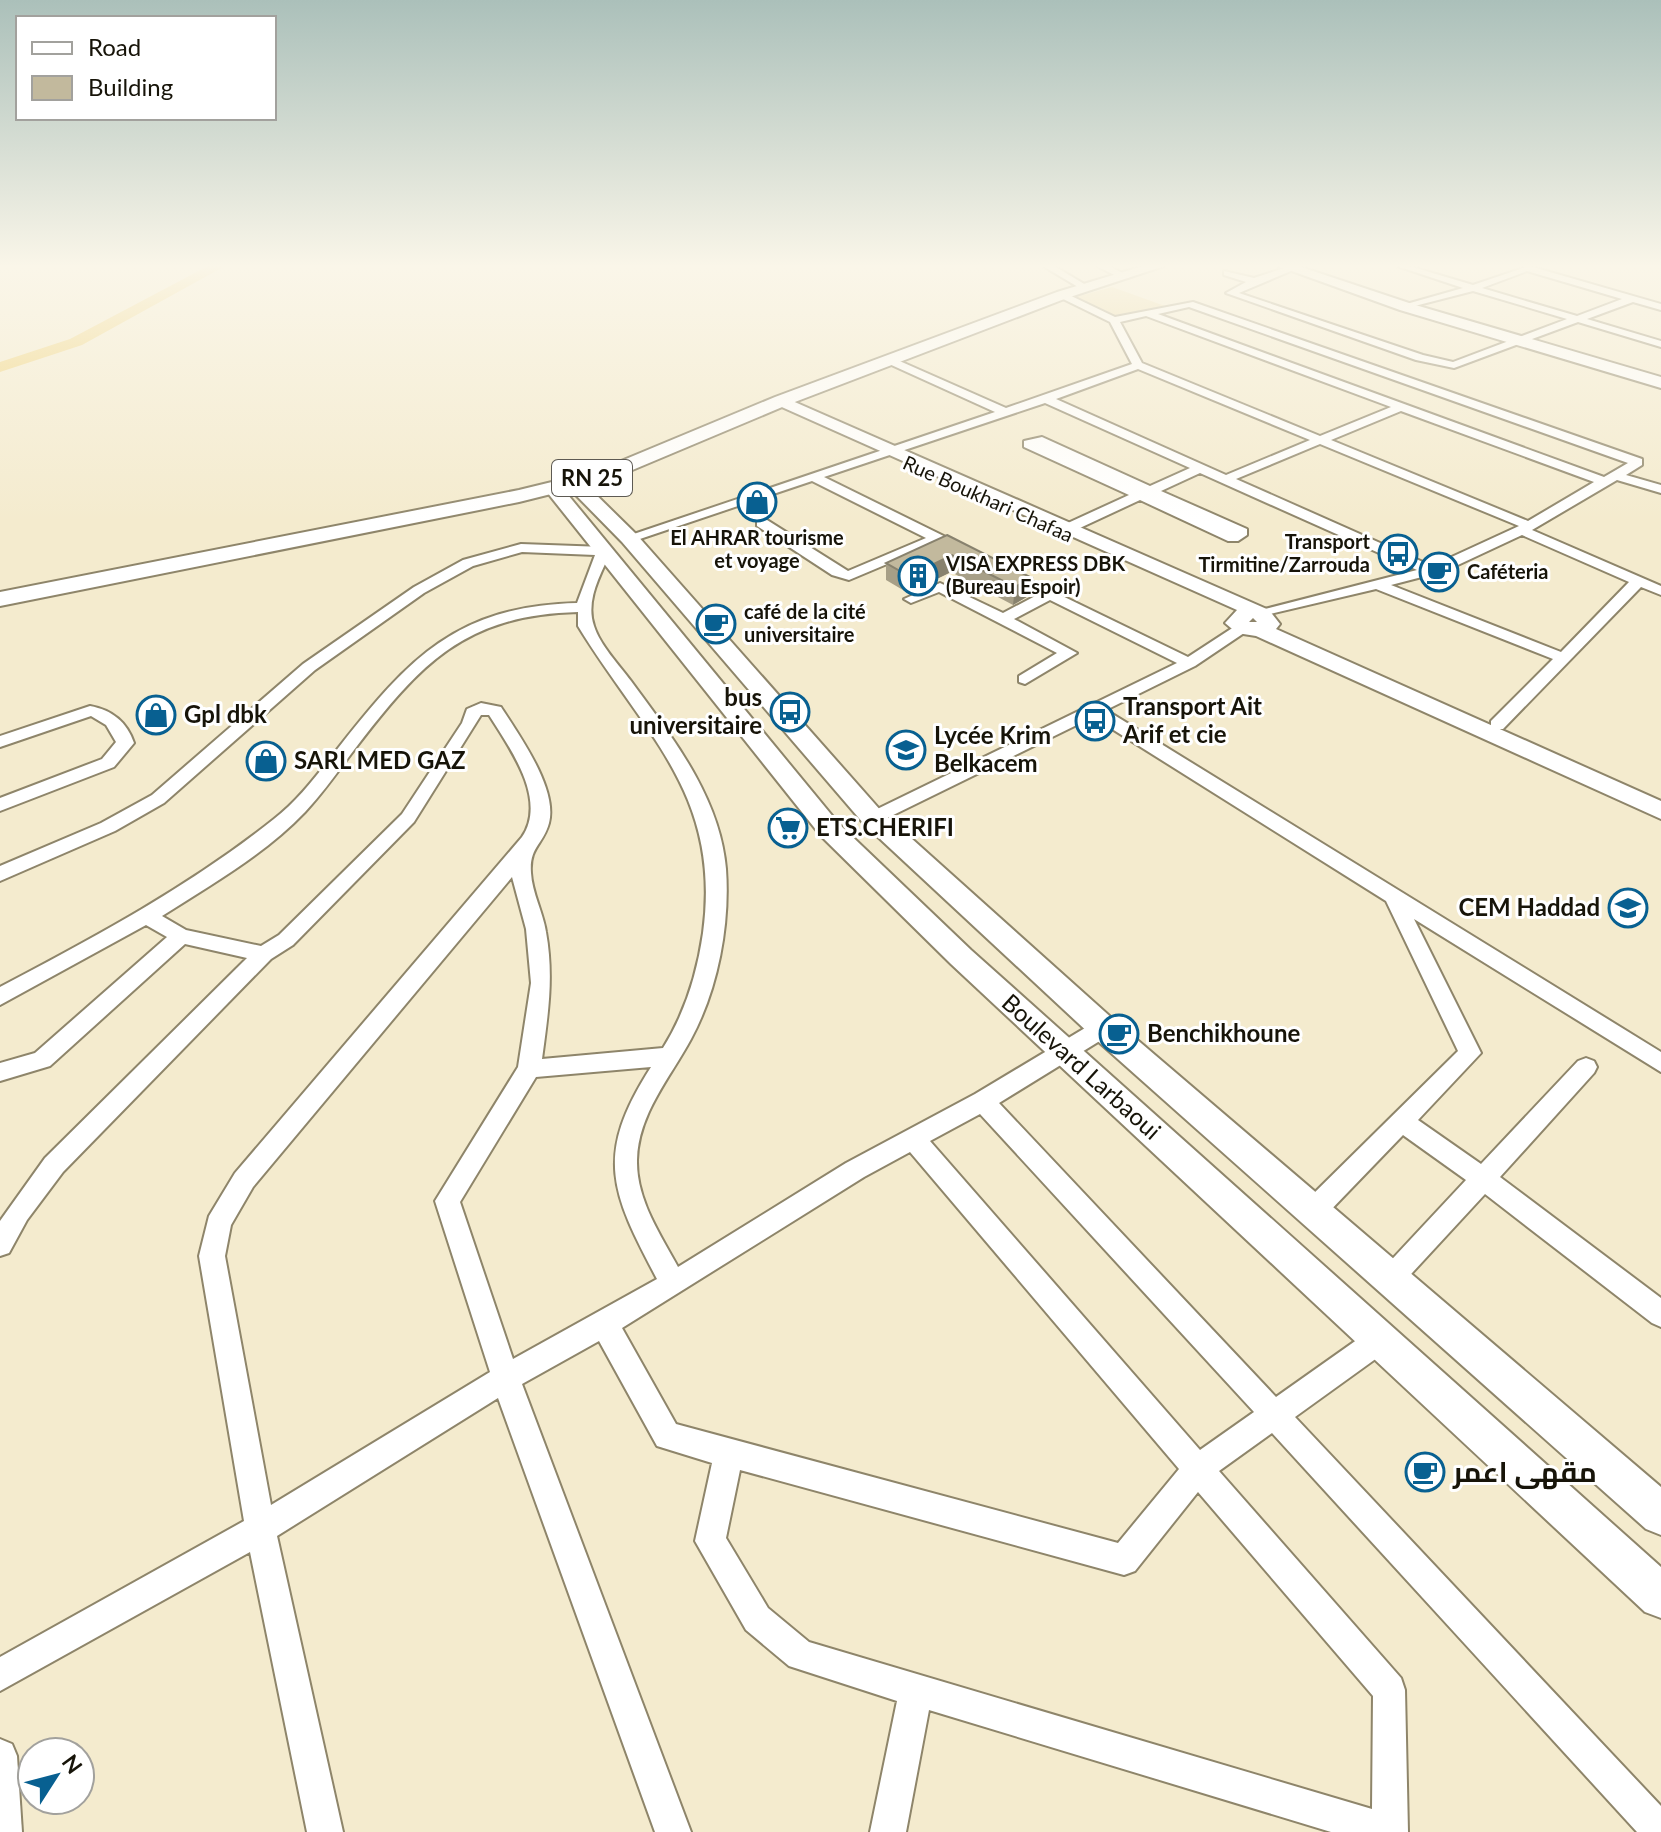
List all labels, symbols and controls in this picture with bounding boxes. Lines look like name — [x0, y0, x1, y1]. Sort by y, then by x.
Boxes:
legend — [16, 16, 276, 120]
text: Road — [88, 32, 141, 61]
text: Building — [88, 72, 173, 101]
street label: Rue Boukhari Chafaa — [900, 450, 1077, 546]
road number: RN 25 — [552, 460, 632, 496]
shop icon: El AHRAR tourisme et voyage — [736, 481, 778, 523]
place label: El AHRAR tourisme et voyage — [670, 525, 844, 572]
place label: Transport Tirmitine/Zarrouda — [1198, 529, 1371, 576]
bus stop icon: Transport Tirmitine/Zarrouda — [1377, 533, 1419, 575]
place label: VISA EXPRESS DBK (Bureau Espoir) — [945, 551, 1125, 598]
cafe icon: Caféteria — [1418, 551, 1460, 593]
building icon: VISA EXPRESS DBK (Bureau Espoir) — [897, 555, 939, 597]
place label: Caféteria — [1467, 559, 1548, 583]
place label: café de la cité universitaire — [744, 599, 866, 646]
cafe icon: café de la cité universitaire — [695, 603, 737, 645]
place label: bus universitaire — [630, 682, 762, 739]
bus stop icon: bus universitaire — [769, 691, 811, 733]
place label: Transport Ait Arif et cie — [1122, 691, 1262, 748]
shop icon: Gpl dbk — [135, 694, 177, 736]
place label: Gpl dbk — [184, 699, 267, 728]
bus stop icon: Transport Ait Arif et cie — [1074, 700, 1116, 742]
place label: Lycée Krim Belkacem — [934, 720, 1051, 777]
school or university icon: Lycée Krim Belkacem — [885, 729, 927, 771]
shop icon: SARL MED GAZ — [245, 740, 287, 782]
place label: SARL MED GAZ — [294, 745, 465, 774]
supermarket icon: ETS.CHERIFI — [767, 807, 809, 849]
place label: ETS.CHERIFI — [816, 812, 954, 841]
school or university icon: CEM Haddad — [1607, 887, 1649, 929]
place label: CEM Haddad — [1458, 892, 1600, 921]
street label: Boulevard Larbaoui — [997, 987, 1167, 1145]
cafe icon: Benchikhoune — [1098, 1013, 1140, 1055]
place label: Benchikhoune — [1147, 1018, 1300, 1047]
cafe icon: مقهى اعمر — [1404, 1451, 1446, 1493]
place label: مقهى اعمر — [1452, 1454, 1597, 1490]
north arrow — [16, 1736, 96, 1816]
text: N — [57, 1749, 88, 1779]

